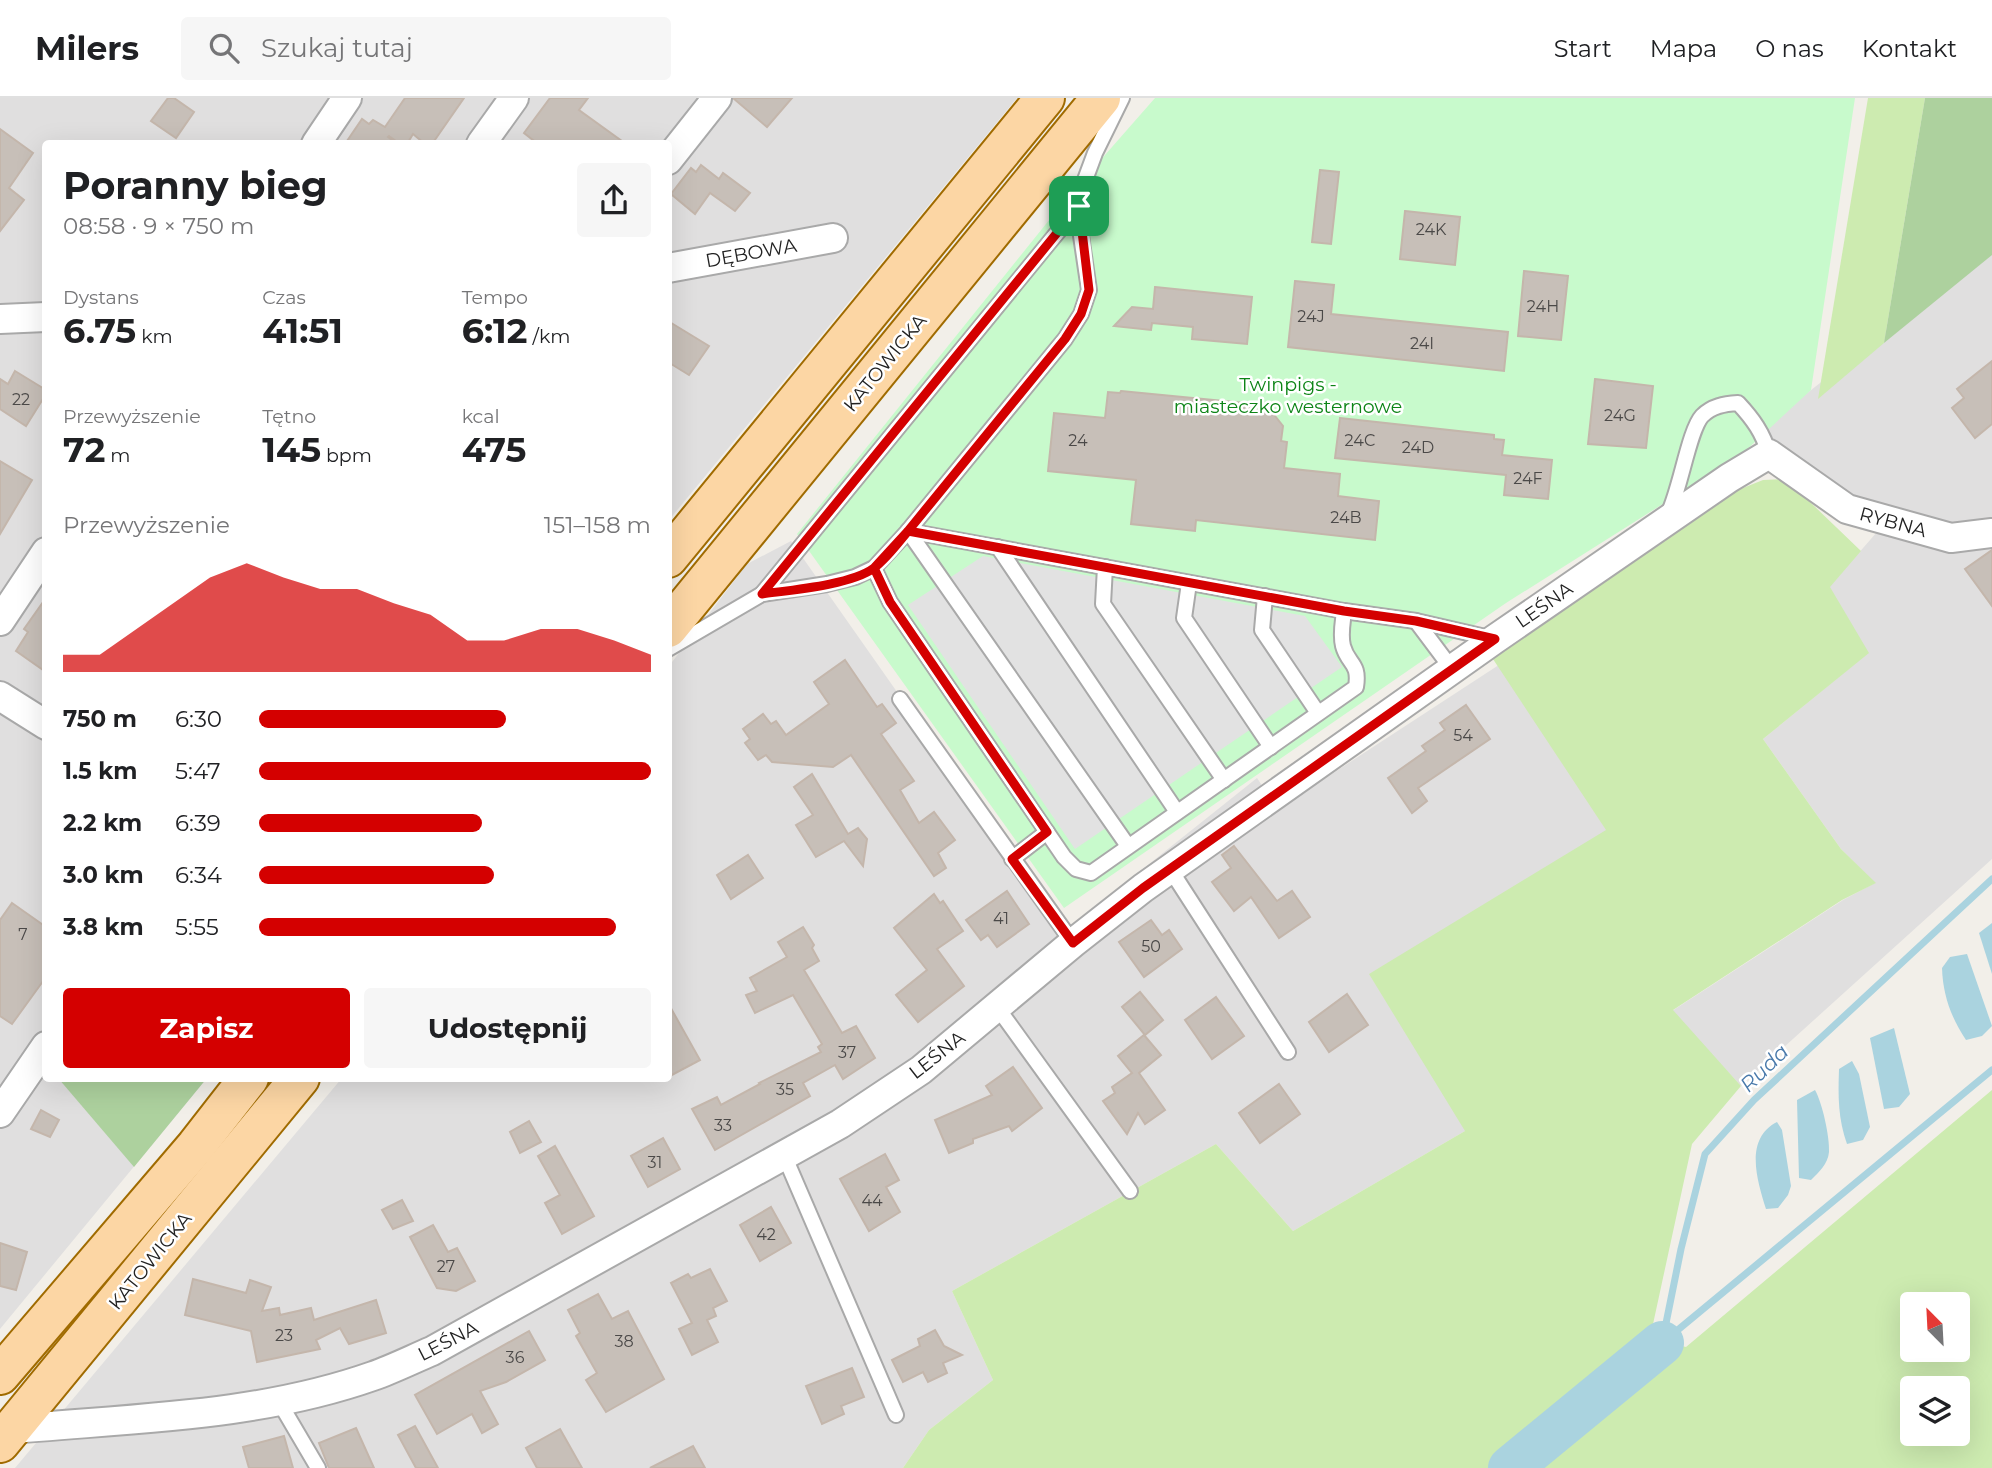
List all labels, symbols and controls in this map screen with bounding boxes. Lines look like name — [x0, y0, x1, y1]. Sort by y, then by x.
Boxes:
search box — [181, 17, 671, 80]
text: Milers — [35, 28, 139, 68]
icon: search — [205, 29, 243, 67]
text: Szukaj tutaj — [261, 32, 413, 64]
text: Start — [1554, 34, 1612, 63]
text: Mapa — [1650, 34, 1717, 63]
text: O nas — [1755, 34, 1824, 63]
text: Kontakt — [1862, 34, 1957, 63]
text: Poranny bieg — [63, 162, 328, 209]
button: share — [577, 163, 651, 237]
pin — [1049, 176, 1109, 236]
icon: arrive — [1060, 187, 1098, 225]
text: 08:58 · 9 × 750 m — [63, 212, 254, 240]
house number: 24K — [1416, 220, 1447, 239]
street label: DĘBOWA — [704, 234, 799, 272]
text: Dystans — [63, 286, 139, 309]
text: Czas — [262, 286, 306, 309]
text: Tempo — [462, 286, 528, 309]
house number: 24H — [1527, 297, 1559, 316]
house number: 24J — [1297, 307, 1325, 326]
text: 6.75 — [63, 309, 136, 352]
text: 41:51 — [262, 309, 343, 352]
text: 6:12 — [462, 309, 528, 352]
street label: KATOWICKA — [839, 309, 932, 416]
text: km — [136, 325, 173, 348]
text: /km — [528, 325, 570, 348]
house number: 24I — [1410, 334, 1434, 353]
park label: Twinpigs - miasteczko westernowe — [1174, 373, 1402, 418]
house number: 22 — [12, 390, 30, 409]
text: Przewyższenie — [63, 405, 201, 428]
text: Tętno — [262, 405, 316, 428]
text: kcal — [462, 405, 500, 428]
house number: 24G — [1604, 406, 1636, 425]
text: 72 — [63, 428, 105, 471]
text: 145 — [262, 428, 321, 471]
text: 475 — [462, 428, 526, 471]
house number: 24 — [1068, 431, 1088, 450]
house number: 24C — [1345, 431, 1375, 450]
house number: 24D — [1402, 438, 1434, 457]
text: m — [105, 444, 131, 467]
text: bpm — [321, 444, 372, 467]
house number: 24F — [1513, 469, 1543, 488]
street label: RYBNA — [1857, 502, 1930, 542]
house number: 24B — [1330, 508, 1362, 527]
text: Przewyższenie — [63, 511, 230, 539]
text: 151–158 m — [544, 511, 651, 539]
street label: LEŚNA — [1511, 577, 1577, 633]
text: 750 m — [63, 705, 137, 733]
text: 6:30 — [175, 705, 222, 733]
house number: 54 — [1453, 726, 1473, 745]
text: 1.5 km — [63, 757, 137, 785]
text: 5:47 — [175, 757, 221, 785]
text: 2.2 km — [63, 809, 142, 837]
text: 6:39 — [175, 809, 221, 837]
text: 3.0 km — [63, 861, 144, 889]
text: 6:34 — [175, 861, 222, 889]
house number: 41 — [993, 909, 1009, 928]
text: 3.8 km — [63, 913, 144, 941]
text: 5:55 — [175, 913, 219, 941]
house number: 7 — [18, 925, 28, 944]
house number: 50 — [1141, 937, 1161, 956]
button: Zapisz — [63, 988, 350, 1068]
button: Udostępnij — [364, 988, 651, 1068]
street label: LEŚNA — [904, 1026, 970, 1084]
water label: Ruda — [1735, 1039, 1793, 1097]
house number: 37 — [838, 1043, 856, 1062]
house number: 35 — [776, 1080, 794, 1099]
house number: 33 — [714, 1116, 732, 1135]
house number: 31 — [648, 1153, 662, 1172]
house number: 44 — [861, 1191, 883, 1210]
street label: KATOWICKA — [104, 1207, 197, 1314]
house number: 42 — [756, 1225, 776, 1244]
house number: 27 — [437, 1257, 455, 1276]
north arrow — [1900, 1292, 1970, 1362]
map controls — [1900, 1292, 1970, 1446]
street label: LEŚNA — [414, 1316, 482, 1366]
house number: 23 — [275, 1326, 293, 1345]
house number: 38 — [614, 1332, 634, 1351]
house number: 36 — [506, 1348, 525, 1367]
button: layers — [1900, 1376, 1970, 1446]

